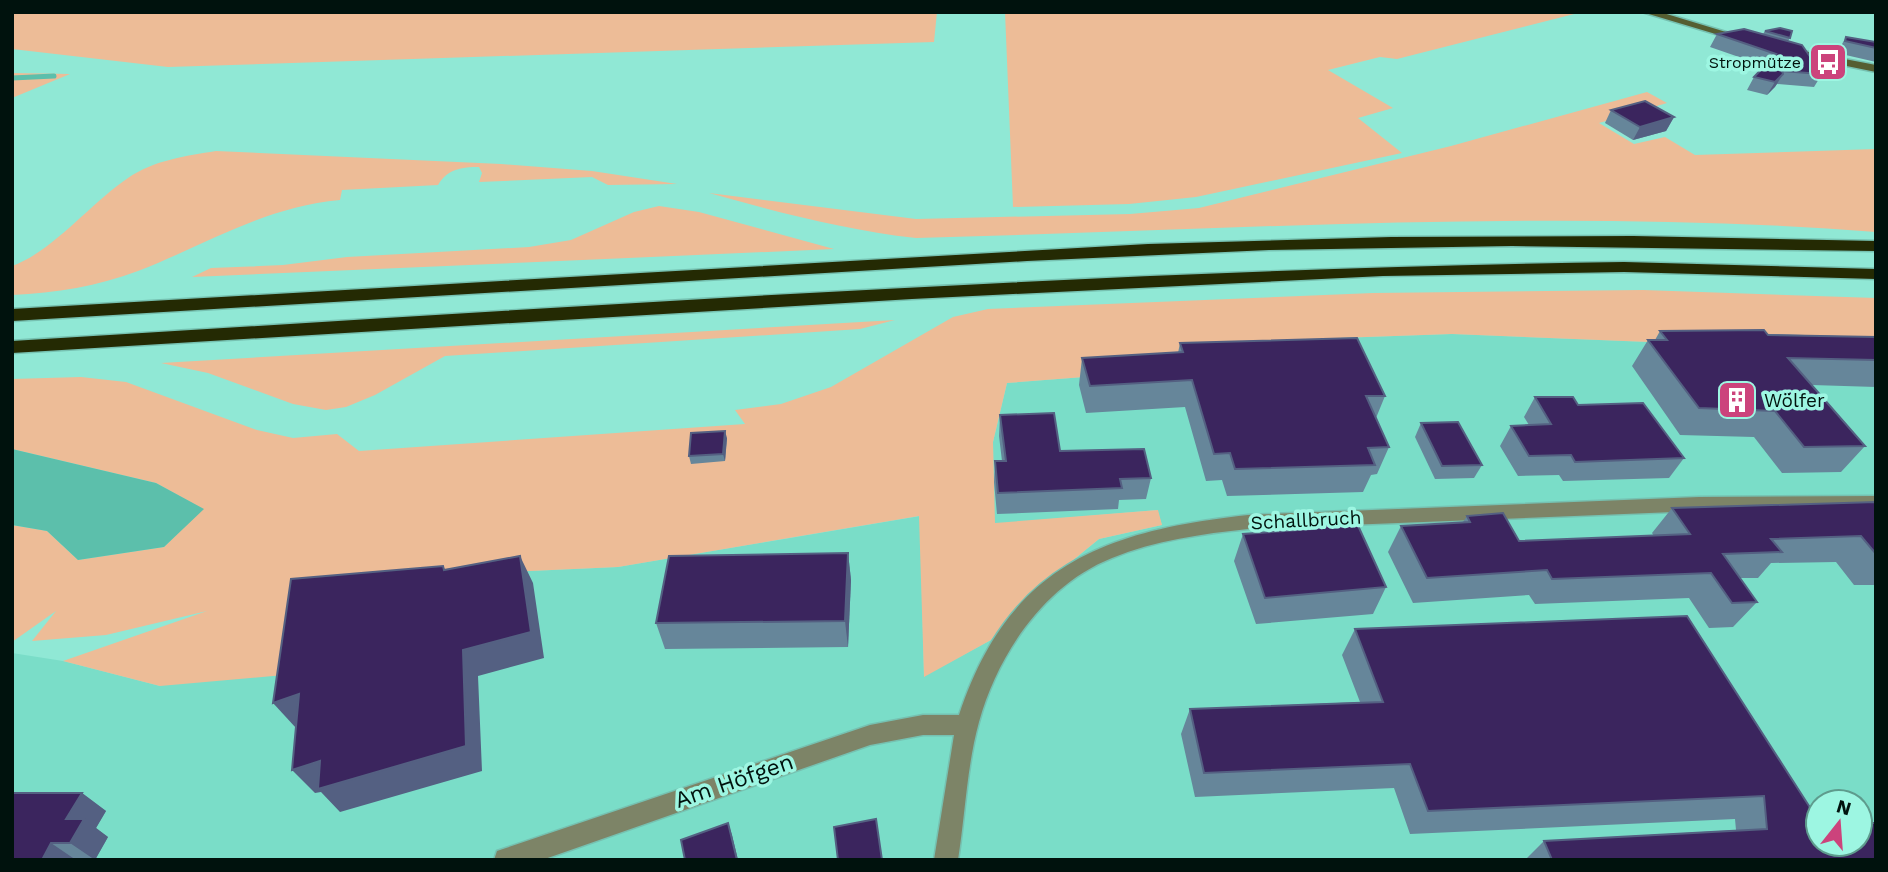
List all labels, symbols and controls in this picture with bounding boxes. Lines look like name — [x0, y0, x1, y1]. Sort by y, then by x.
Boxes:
bus stop icon: Stropmütze — [1807, 41, 1849, 83]
place label: Stropmütze — [1709, 53, 1801, 72]
building icon: Wölfer — [1716, 379, 1758, 421]
place label: Wölfer — [1764, 389, 1825, 412]
street label: Schallbruch — [1250, 506, 1362, 534]
street label: Am Höfgen — [671, 748, 797, 814]
north arrow — [1804, 788, 1874, 858]
text: N — [1834, 794, 1854, 820]

